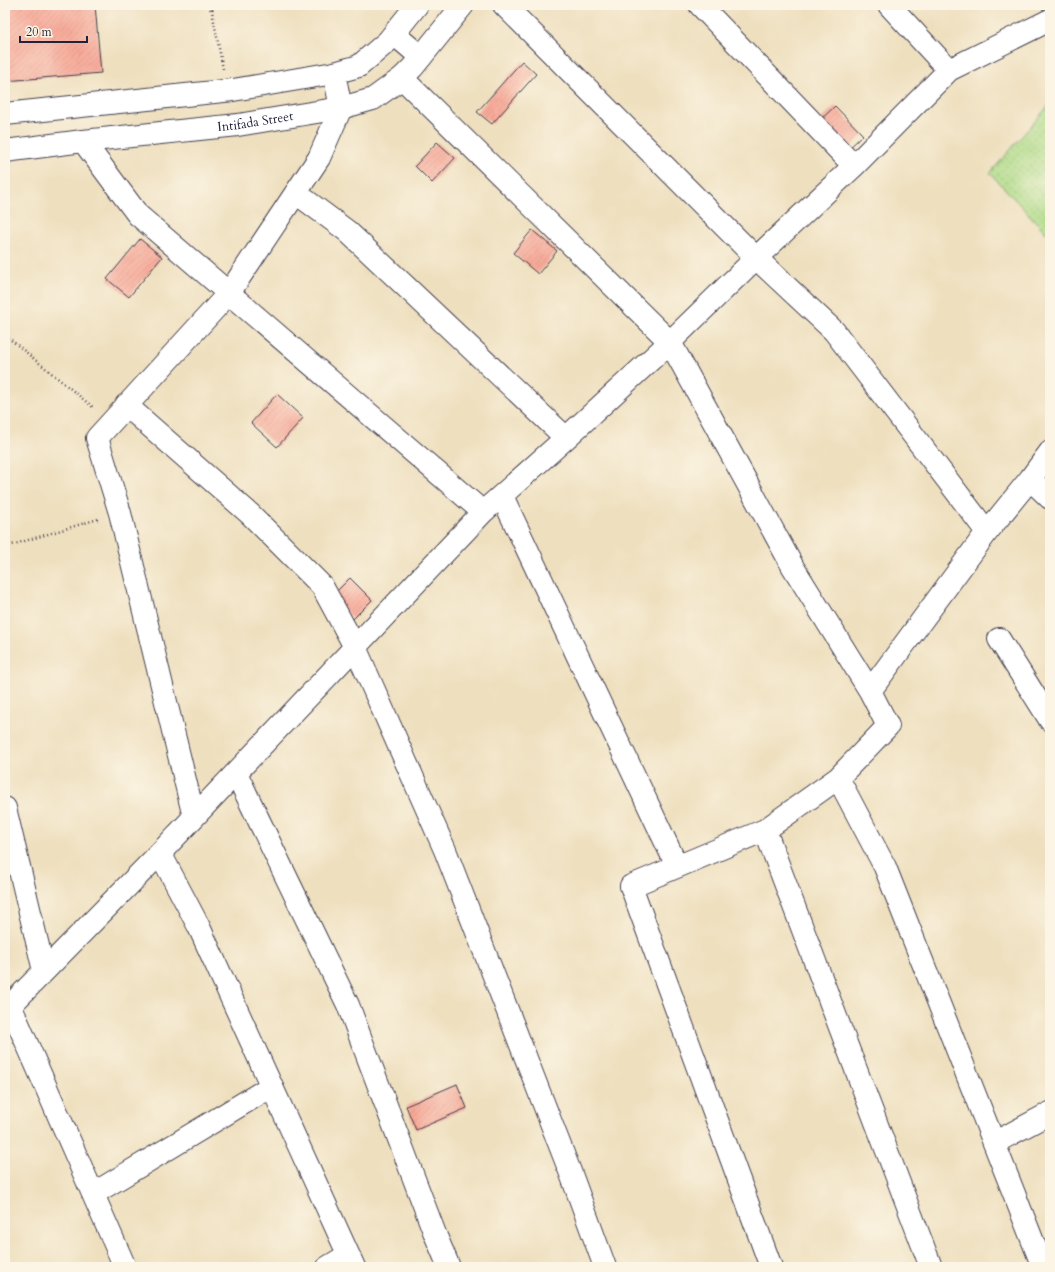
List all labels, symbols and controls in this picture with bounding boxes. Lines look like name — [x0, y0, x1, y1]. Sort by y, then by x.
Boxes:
scale bar — [20, 18, 87, 44]
text: 20 m — [26, 24, 53, 40]
street label: Intifada Street — [216, 107, 295, 136]

